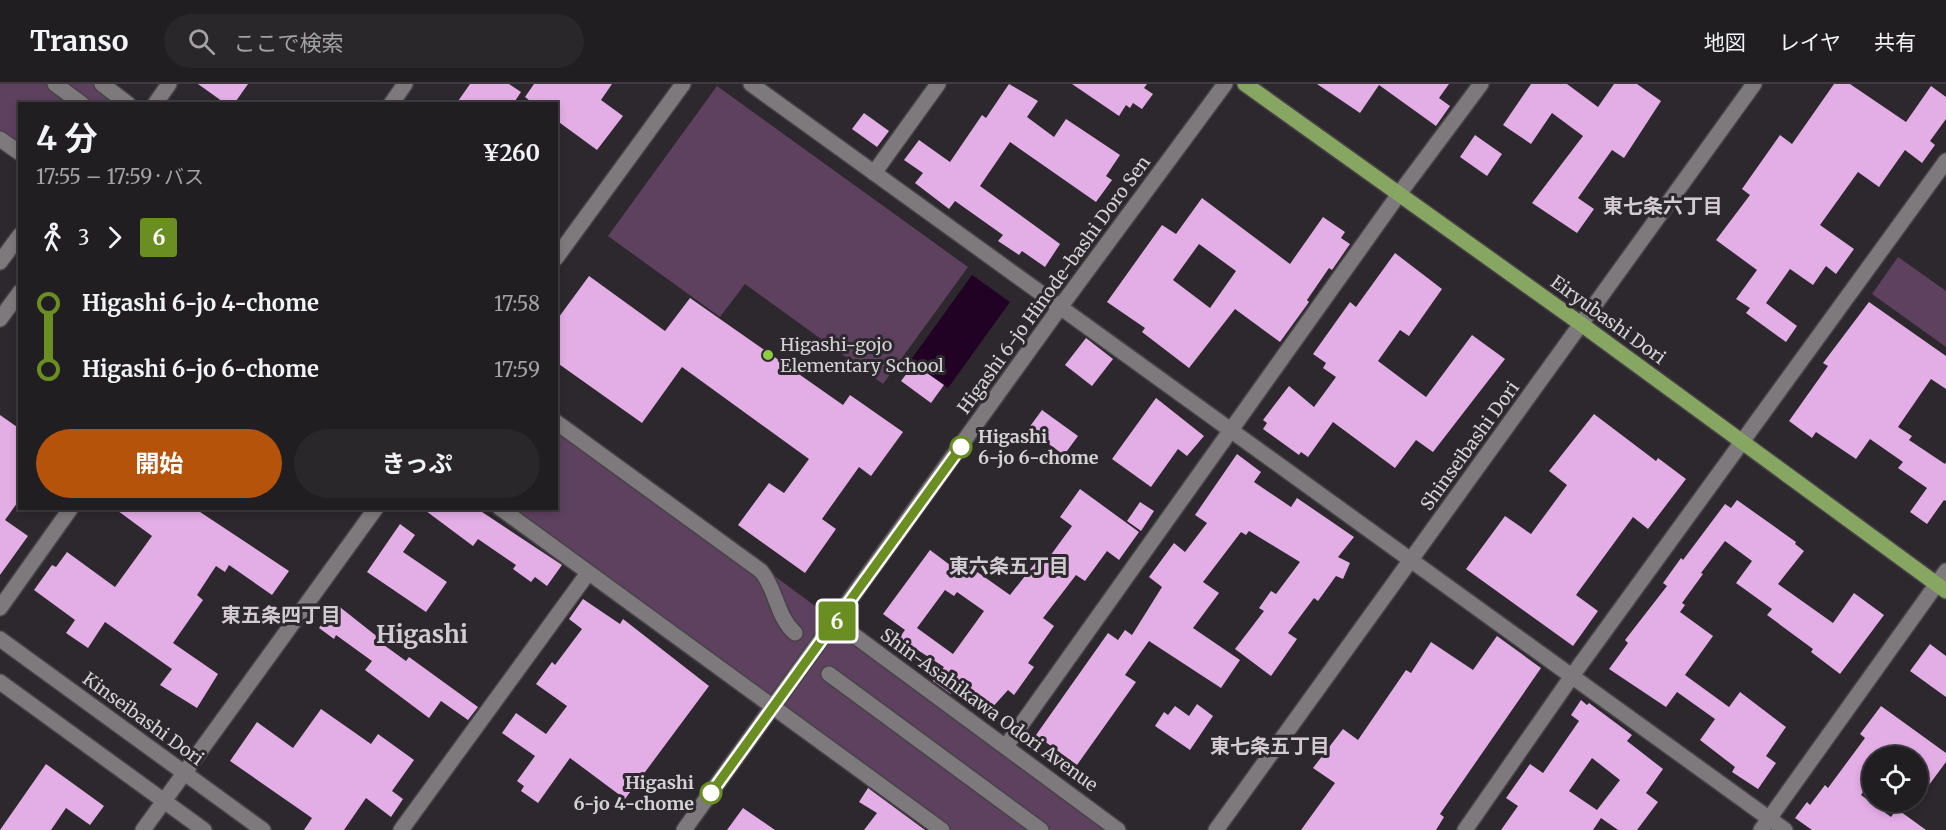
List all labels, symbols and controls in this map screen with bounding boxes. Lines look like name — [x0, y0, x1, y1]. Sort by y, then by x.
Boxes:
search box — [164, 14, 584, 68]
text: Transo — [30, 23, 128, 59]
icon: search — [185, 25, 218, 58]
text: ここで検索 — [233, 29, 343, 57]
text: 地図 — [1704, 29, 1746, 56]
text: レイヤ — [1779, 29, 1841, 56]
text: 共有 — [1874, 29, 1916, 56]
text: 4 分 — [36, 118, 98, 159]
text: ¥260 — [483, 139, 540, 167]
street label: Higashi 6-jo Hinode-bashi Doro Sen — [952, 151, 1155, 418]
text: 17:55 – 17:59 · バス — [36, 164, 204, 189]
district label: 東七条六丁目 — [1603, 193, 1723, 218]
icon: walk — [36, 221, 69, 254]
icon: forward — [98, 221, 131, 254]
text: 6 — [152, 224, 165, 251]
text: 3 — [78, 225, 89, 250]
street label: Eiryubashi Dori — [1546, 270, 1671, 369]
text: Higashi 6-jo 4-chome — [82, 289, 319, 317]
text: 17:58 — [494, 291, 540, 316]
place label: Higashi-gojo Elementary School — [780, 333, 944, 377]
marker: Higashi-gojo Elementary School — [761, 348, 775, 362]
text: Higashi 6-jo 6-chome — [82, 355, 319, 383]
text: 17:59 — [494, 357, 540, 382]
street label: Shinseibashi Dori — [1415, 377, 1524, 515]
place label: Higashi 6-jo 6-chome — [978, 425, 1099, 469]
button: 開始 — [36, 429, 282, 498]
button: きっぷ — [294, 429, 540, 498]
marker: Higashi 6-jo 6-chome — [950, 436, 972, 458]
district label: 東六条五丁目 — [949, 553, 1069, 578]
district label: 東五条四丁目 — [221, 602, 341, 627]
line badge: 6 — [818, 602, 856, 640]
text: 6 — [831, 608, 843, 635]
district label: Higashi — [376, 619, 468, 650]
street label: Shin-Asahikawa Odori Avenue — [876, 623, 1102, 796]
street label: Kinseibashi Dori — [78, 667, 208, 770]
district label: 東七条五丁目 — [1210, 733, 1330, 758]
map controls — [1862, 746, 1928, 812]
button: locate — [1862, 746, 1928, 812]
place label: Higashi 6-jo 4-chome — [573, 771, 694, 815]
marker: Higashi 6-jo 4-chome — [700, 782, 722, 804]

